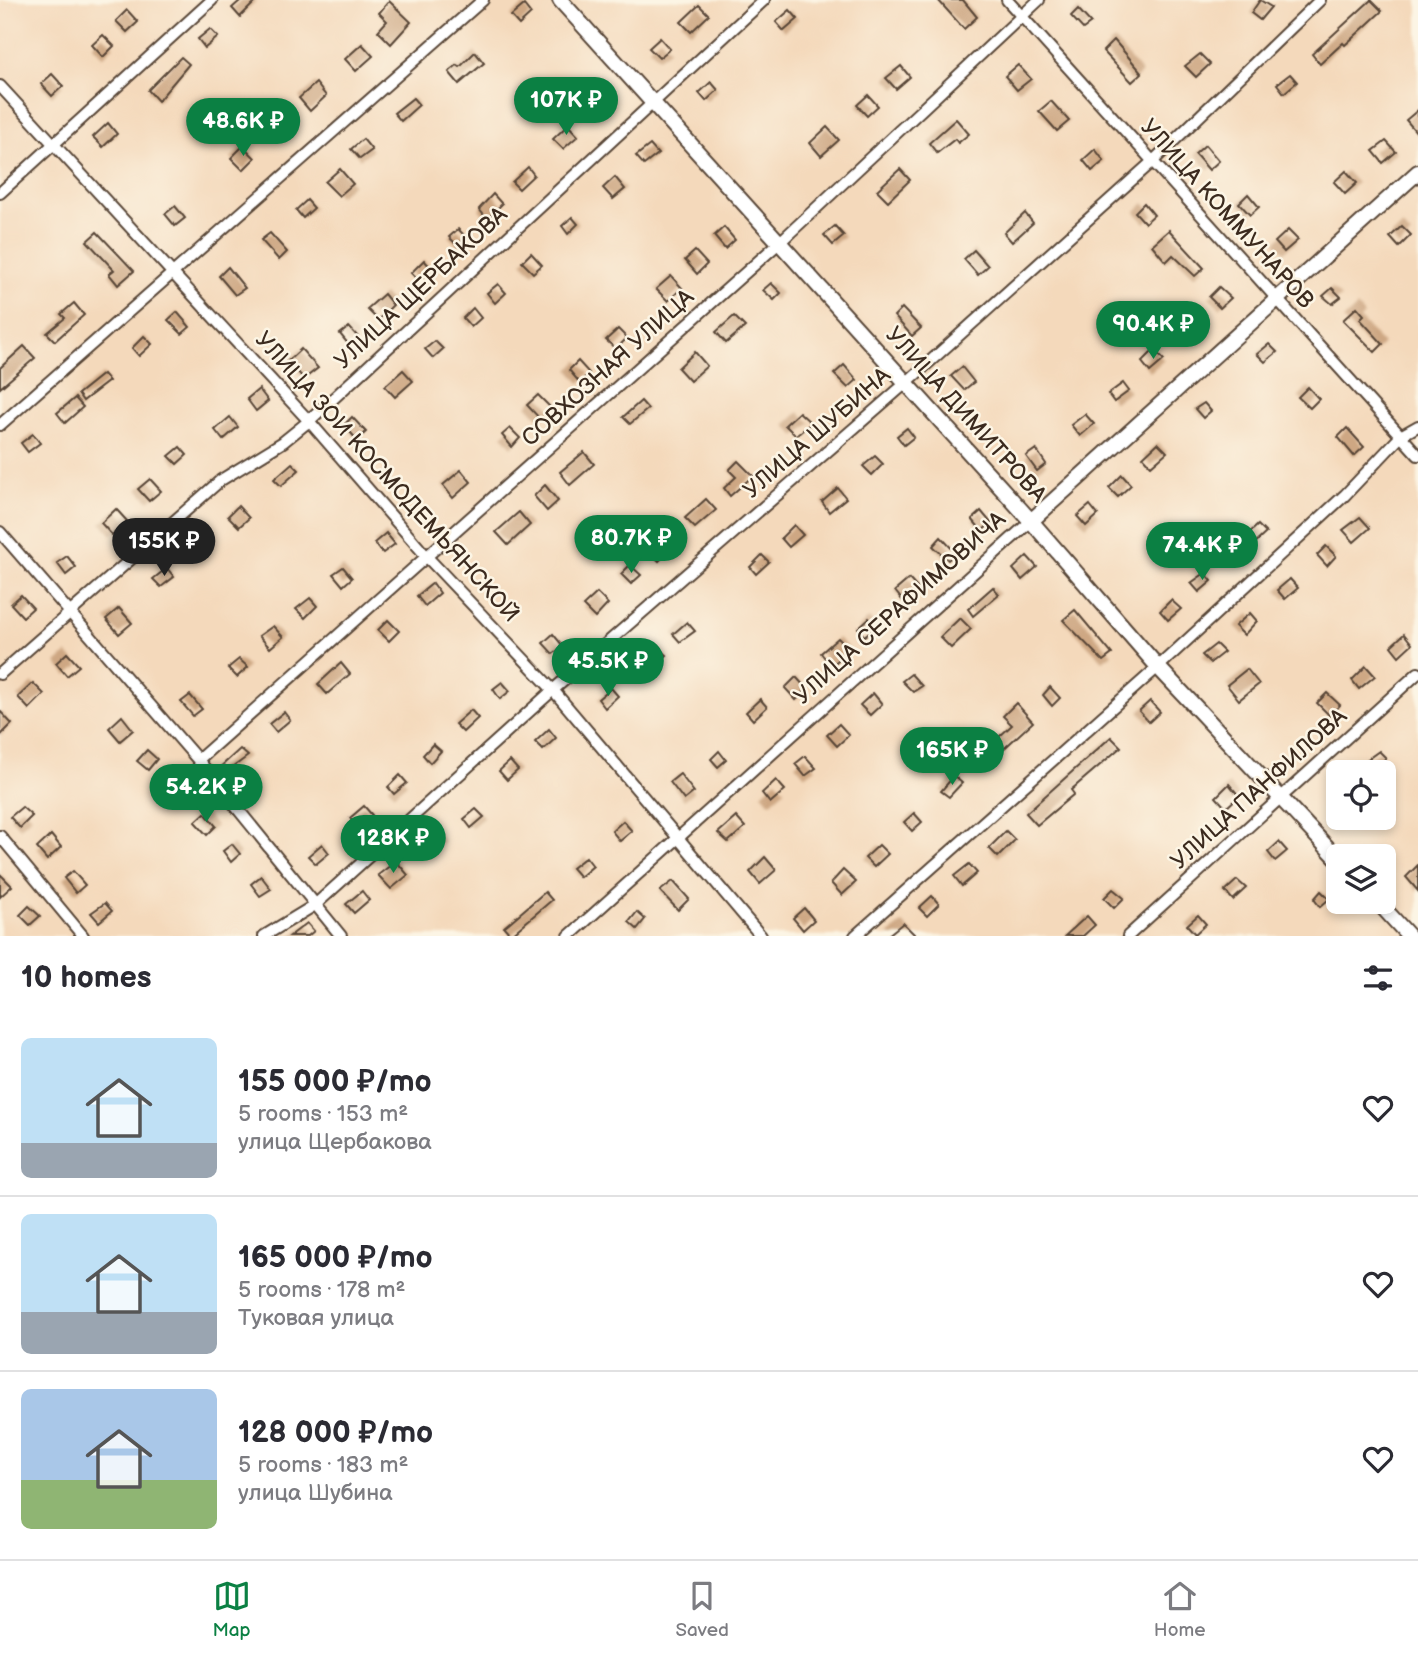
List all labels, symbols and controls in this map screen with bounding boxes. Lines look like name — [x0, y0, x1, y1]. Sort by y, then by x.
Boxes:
pin: 107K ₽ — [509, 78, 623, 137]
text: 107K ₽ — [530, 86, 602, 114]
pin: 48.6K ₽ — [178, 99, 308, 158]
text: 48.6K ₽ — [202, 107, 284, 135]
street label: УЛИЦА КОММУНАРОВ — [1134, 113, 1320, 315]
street label: УЛИЦА ЩЕРБАКОВА — [329, 201, 513, 375]
street label: СОВХОЗНАЯ УЛИЦА — [516, 283, 700, 453]
pin: 90.4K ₽ — [1088, 302, 1218, 361]
text: 90.4K ₽ — [1112, 310, 1194, 338]
street label: УЛИЦА ДИМИТРОВА — [880, 321, 1052, 509]
street label: УЛИЦА ЗОИ КОСМОДЕМЬЯНСКОЙ — [249, 326, 525, 628]
street label: УЛИЦА ШУБИНА — [738, 361, 896, 504]
street label: УЛИЦА СЕРАФИМОВИЧА — [789, 506, 1012, 710]
pin: 80.7K ₽ — [566, 516, 696, 575]
pin: 155K ₽ — [107, 518, 221, 578]
pin: 74.4K ₽ — [1137, 522, 1267, 582]
text: 80.7K ₽ — [590, 524, 672, 552]
text: 155K ₽ — [128, 527, 200, 555]
text: 74.4K ₽ — [1162, 531, 1242, 559]
pin: 45.5K ₽ — [543, 638, 673, 698]
text: 45.5K ₽ — [568, 647, 648, 675]
street label: УЛИЦА ПАНФИЛОВА — [1165, 703, 1353, 875]
pin: 165K ₽ — [895, 728, 1009, 787]
text: 165K ₽ — [916, 736, 988, 764]
map controls — [1326, 760, 1396, 914]
button: locate — [1326, 760, 1396, 830]
pin: 54.2K ₽ — [141, 764, 271, 824]
text: 54.2K ₽ — [166, 773, 246, 801]
pin: 128K ₽ — [336, 816, 450, 875]
text: 128K ₽ — [357, 824, 429, 852]
button: layers — [1326, 844, 1396, 914]
icon: filters — [1359, 959, 1397, 997]
text: 10 homes — [21, 960, 152, 996]
text: 155 000 ₽/mo — [238, 1064, 432, 1100]
icon: home — [77, 1066, 161, 1150]
icon: heart — [1359, 1089, 1397, 1127]
text: 5 rooms · 153 m² — [238, 1100, 408, 1128]
text: улица Щербакова — [238, 1128, 432, 1156]
text: 165 000 ₽/mo — [238, 1240, 433, 1276]
icon: home — [77, 1242, 161, 1326]
icon: heart — [1359, 1265, 1397, 1303]
text: 5 rooms · 178 m² — [238, 1276, 406, 1304]
text: Туковая улица — [238, 1304, 394, 1332]
text: 128 000 ₽/mo — [238, 1415, 433, 1451]
icon: home — [77, 1417, 161, 1501]
icon: heart — [1359, 1440, 1397, 1478]
text: 5 rooms · 183 m² — [238, 1451, 408, 1479]
text: улица Шубина — [238, 1479, 393, 1507]
tab: Map — [212, 1577, 251, 1642]
tab: Saved — [676, 1577, 729, 1642]
tab: Home — [1154, 1577, 1206, 1642]

